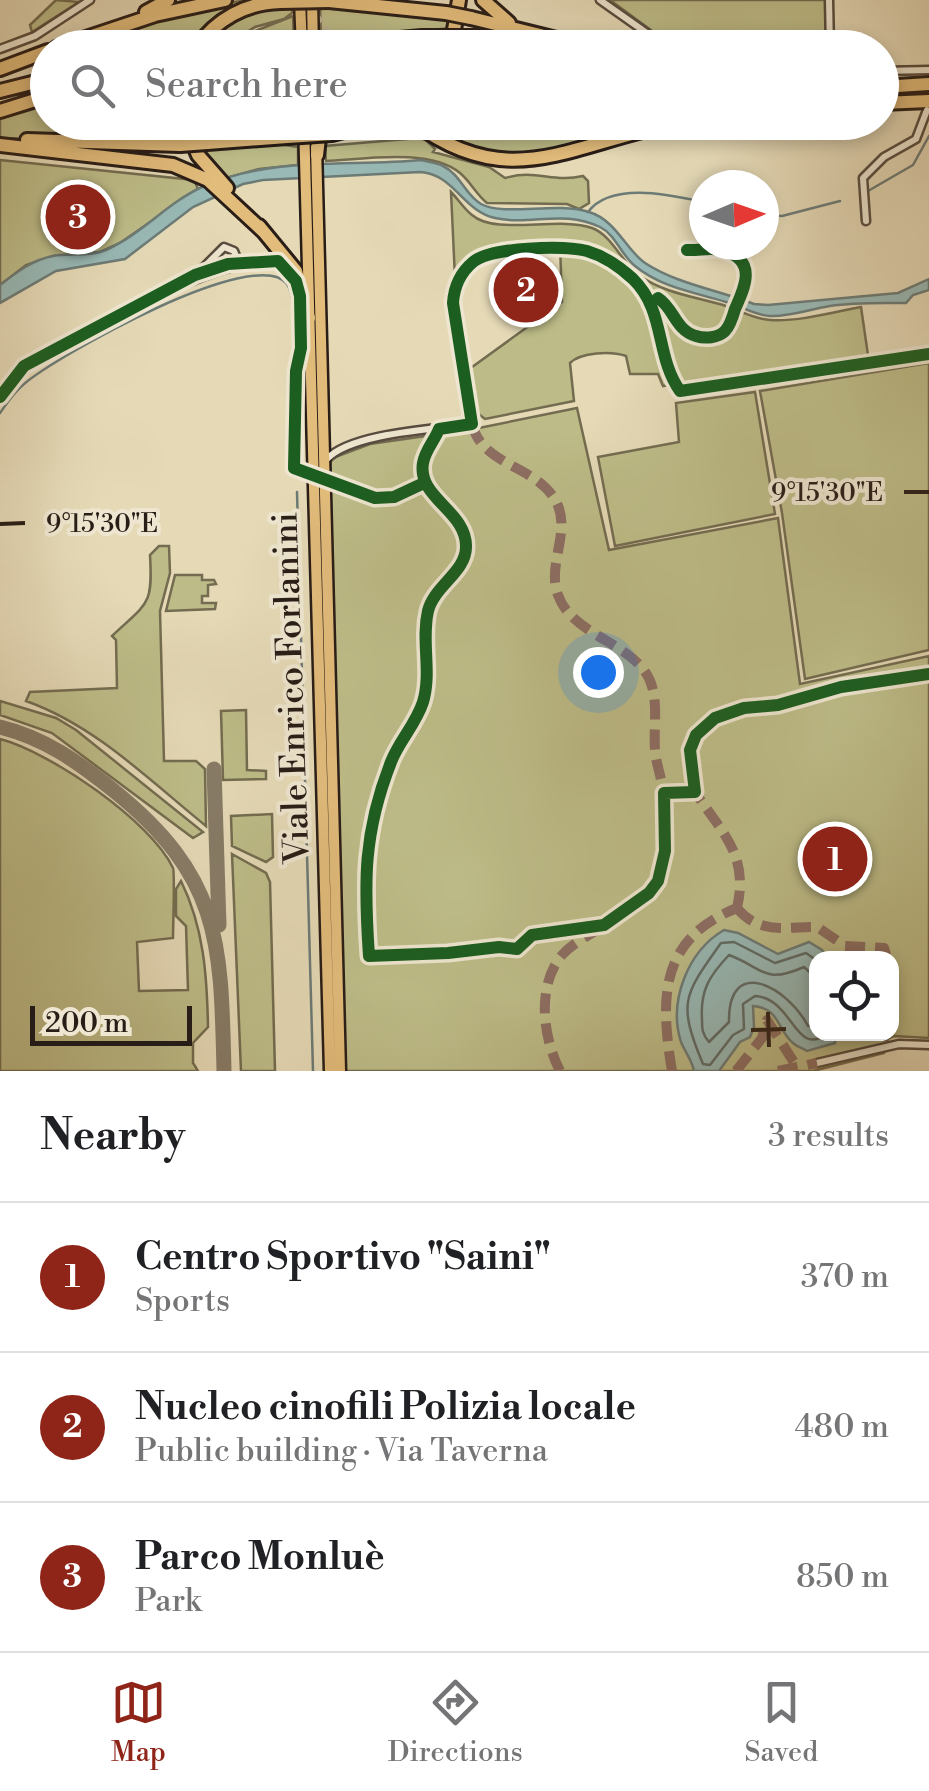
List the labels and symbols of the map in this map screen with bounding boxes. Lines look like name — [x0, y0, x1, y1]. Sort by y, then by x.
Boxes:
north arrow — [689, 170, 779, 260]
pin: 3 — [46, 180, 110, 254]
pin: 2 — [494, 252, 558, 328]
text: 9°15'30"E — [771, 478, 883, 509]
text: 9°15'30"E — [46, 509, 158, 540]
street label: Viale Enrico Forlanini — [264, 511, 320, 866]
your location — [573, 647, 624, 698]
pin: 1 — [802, 822, 868, 896]
scale bar — [30, 1001, 192, 1046]

